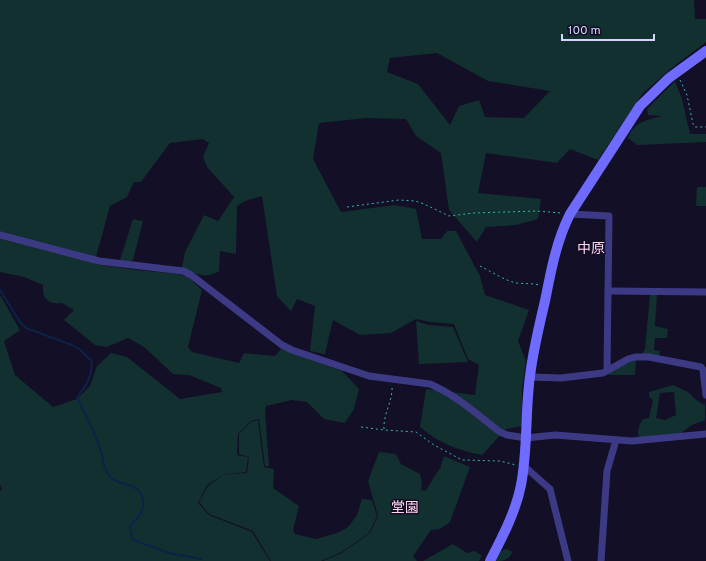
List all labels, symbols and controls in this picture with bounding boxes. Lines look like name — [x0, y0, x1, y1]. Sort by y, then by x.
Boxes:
scale bar — [562, 16, 654, 42]
text: 100 m — [568, 23, 601, 39]
district label: 中原 — [577, 241, 605, 258]
district label: 堂園 — [391, 500, 419, 517]

